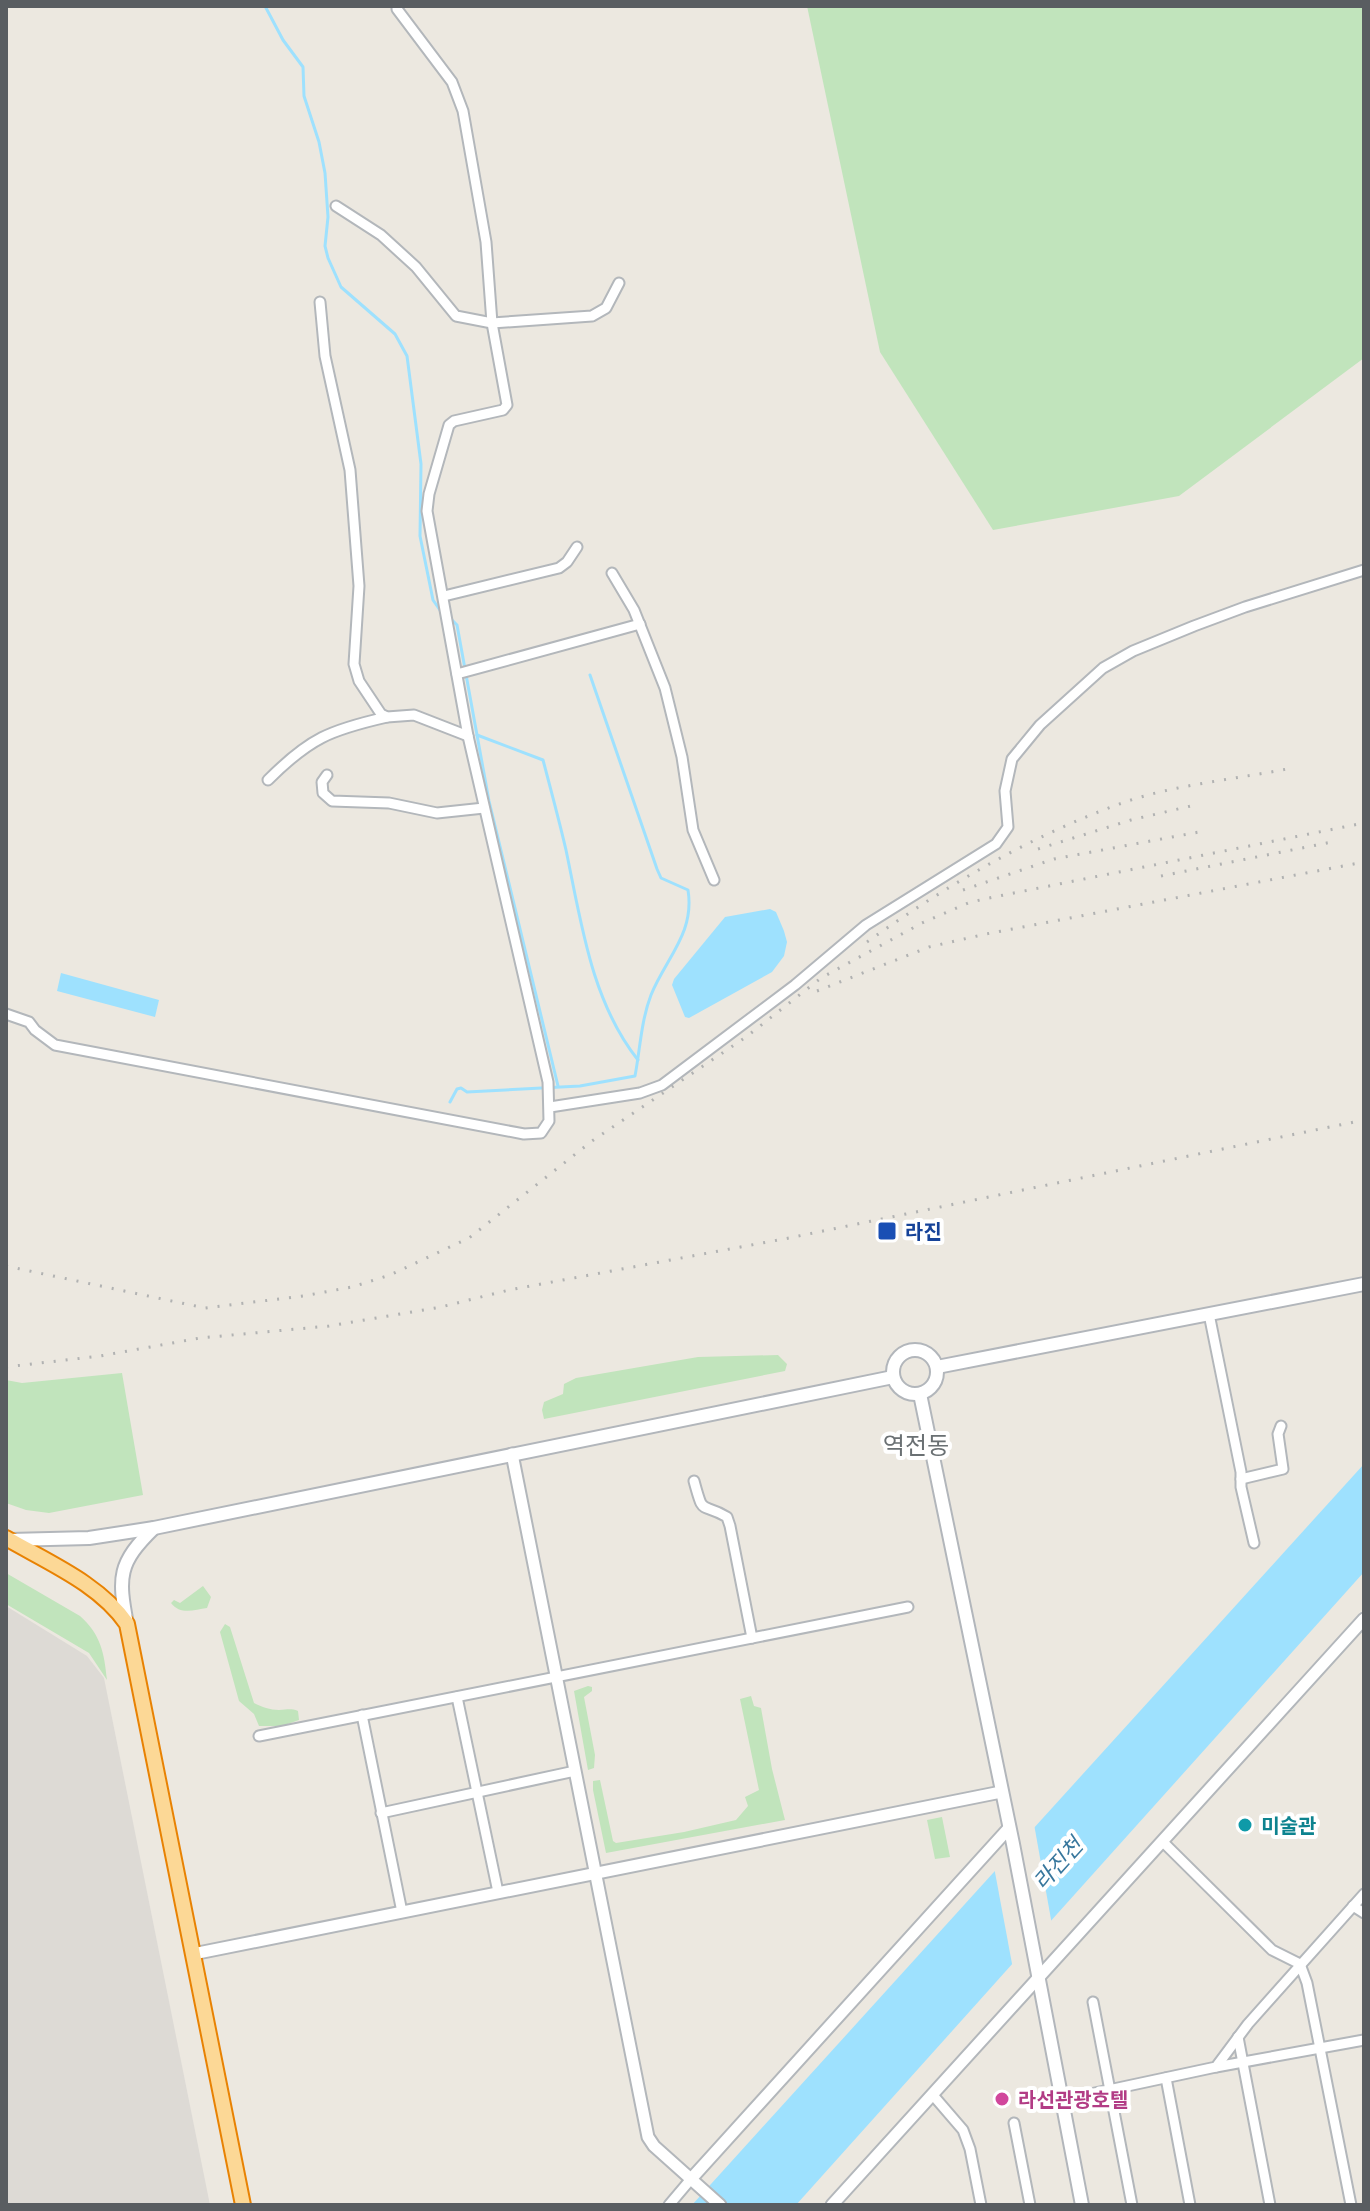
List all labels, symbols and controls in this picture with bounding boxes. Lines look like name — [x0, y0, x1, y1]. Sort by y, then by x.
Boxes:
place label: 라진 — [905, 1218, 942, 1245]
marker: 라진 — [876, 1220, 898, 1242]
district label: 역전동 — [883, 1428, 949, 1461]
place label: 미술관 — [1261, 1812, 1317, 1839]
marker: 미술관 — [1236, 1816, 1254, 1834]
water label: 라진천 — [1026, 1828, 1090, 1896]
place label: 라선관광호텔 — [1018, 2086, 1128, 2113]
marker: 라선관광호텔 — [993, 2090, 1011, 2108]

